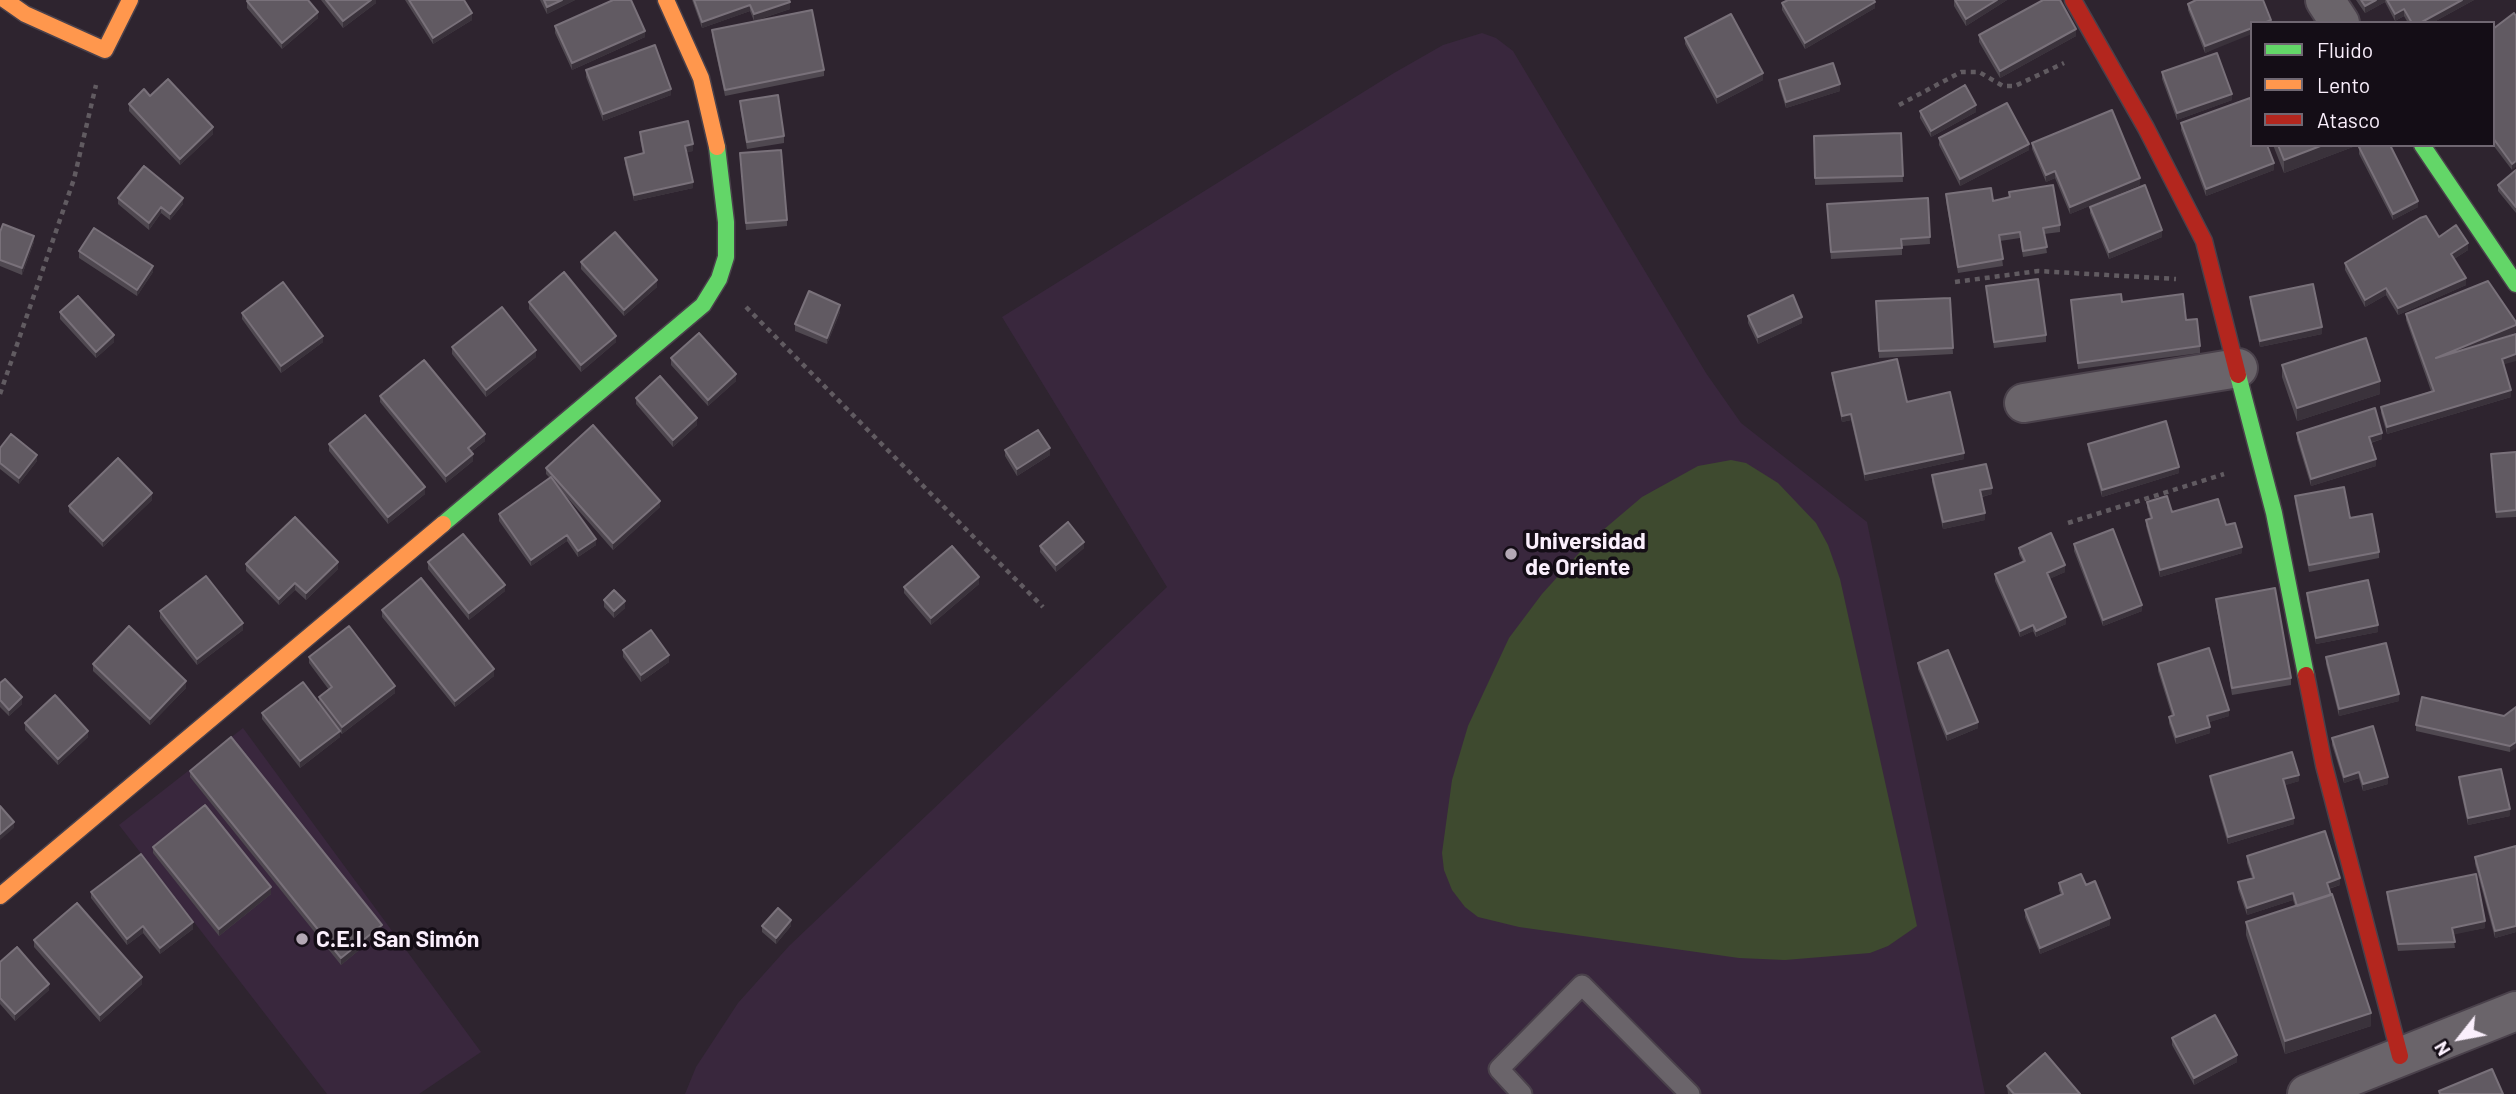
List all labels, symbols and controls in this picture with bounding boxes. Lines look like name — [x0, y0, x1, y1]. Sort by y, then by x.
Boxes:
legend — [2250, 21, 2495, 147]
text: Fluido — [2317, 37, 2373, 62]
text: Lento — [2317, 72, 2370, 97]
text: Atasco — [2317, 107, 2380, 132]
place label: Universidad de Oriente — [1525, 527, 1646, 581]
marker: Universidad de Oriente — [1503, 546, 1519, 562]
place label: C.E.I. San Simón — [316, 925, 479, 953]
marker: C.E.I. San Simón — [294, 931, 310, 947]
north arrow — [2425, 1003, 2495, 1073]
text: N — [2428, 1038, 2455, 1060]

